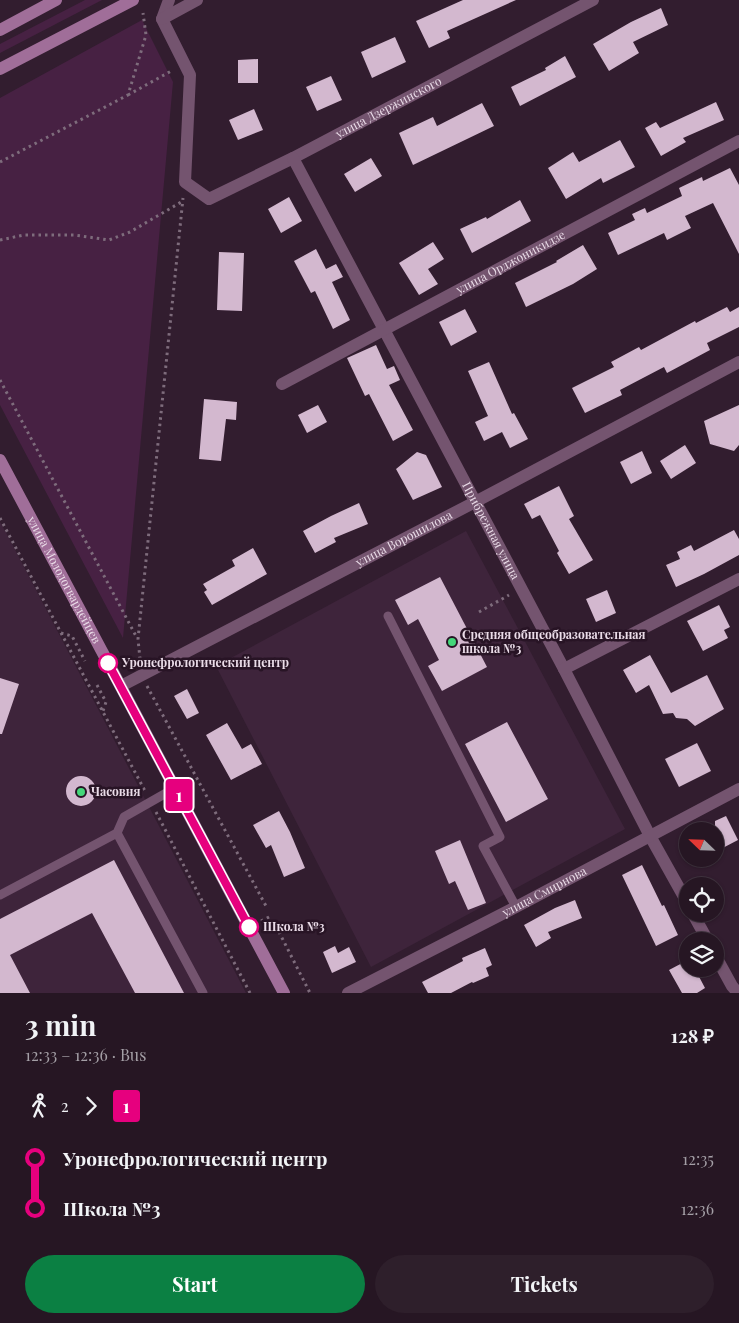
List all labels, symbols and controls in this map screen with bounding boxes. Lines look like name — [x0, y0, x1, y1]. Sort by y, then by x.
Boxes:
street label: улица Дзержинского — [332, 72, 444, 142]
street label: улица Орджоникидзе — [452, 226, 567, 297]
street label: Прибрежная улица — [459, 479, 524, 582]
street label: улица Ворошилова — [352, 506, 455, 570]
street label: улица Молодогвардейцев — [24, 512, 105, 646]
place label: Средняя общеобразовательная школа №3 — [462, 626, 646, 656]
marker: Средняя общеобразовательная школа №3 — [446, 636, 458, 648]
marker: Уронефрологический центр — [98, 653, 118, 673]
place label: Уронефрологический центр — [121, 654, 289, 670]
line badge: 1 — [163, 779, 195, 811]
place label: Часовня — [91, 783, 140, 799]
text: 1 — [176, 783, 182, 807]
marker: Часовня — [75, 786, 87, 798]
north arrow — [679, 822, 724, 868]
map controls — [679, 822, 724, 977]
street label: улица Смирнова — [498, 862, 589, 920]
button: locate — [679, 877, 724, 922]
marker: Школа №3 — [239, 917, 259, 937]
place label: Школа №3 — [263, 918, 325, 934]
button: layers — [679, 932, 724, 977]
text: 3 min — [25, 1006, 96, 1043]
text: 128 ₽ — [671, 1022, 714, 1048]
text: 12:33 – 12:36 · Bus — [25, 1044, 146, 1065]
icon: walk — [25, 1092, 53, 1120]
icon: forward — [77, 1092, 105, 1120]
text: 1 — [123, 1094, 130, 1118]
text: 2 — [61, 1095, 69, 1116]
text: Уронефрологический центр — [63, 1145, 328, 1171]
text: 12:35 — [682, 1148, 714, 1169]
text: Школа №3 — [63, 1195, 161, 1221]
text: 12:36 — [681, 1198, 714, 1219]
button: Start — [25, 1255, 365, 1313]
button: Tickets — [375, 1255, 714, 1313]

